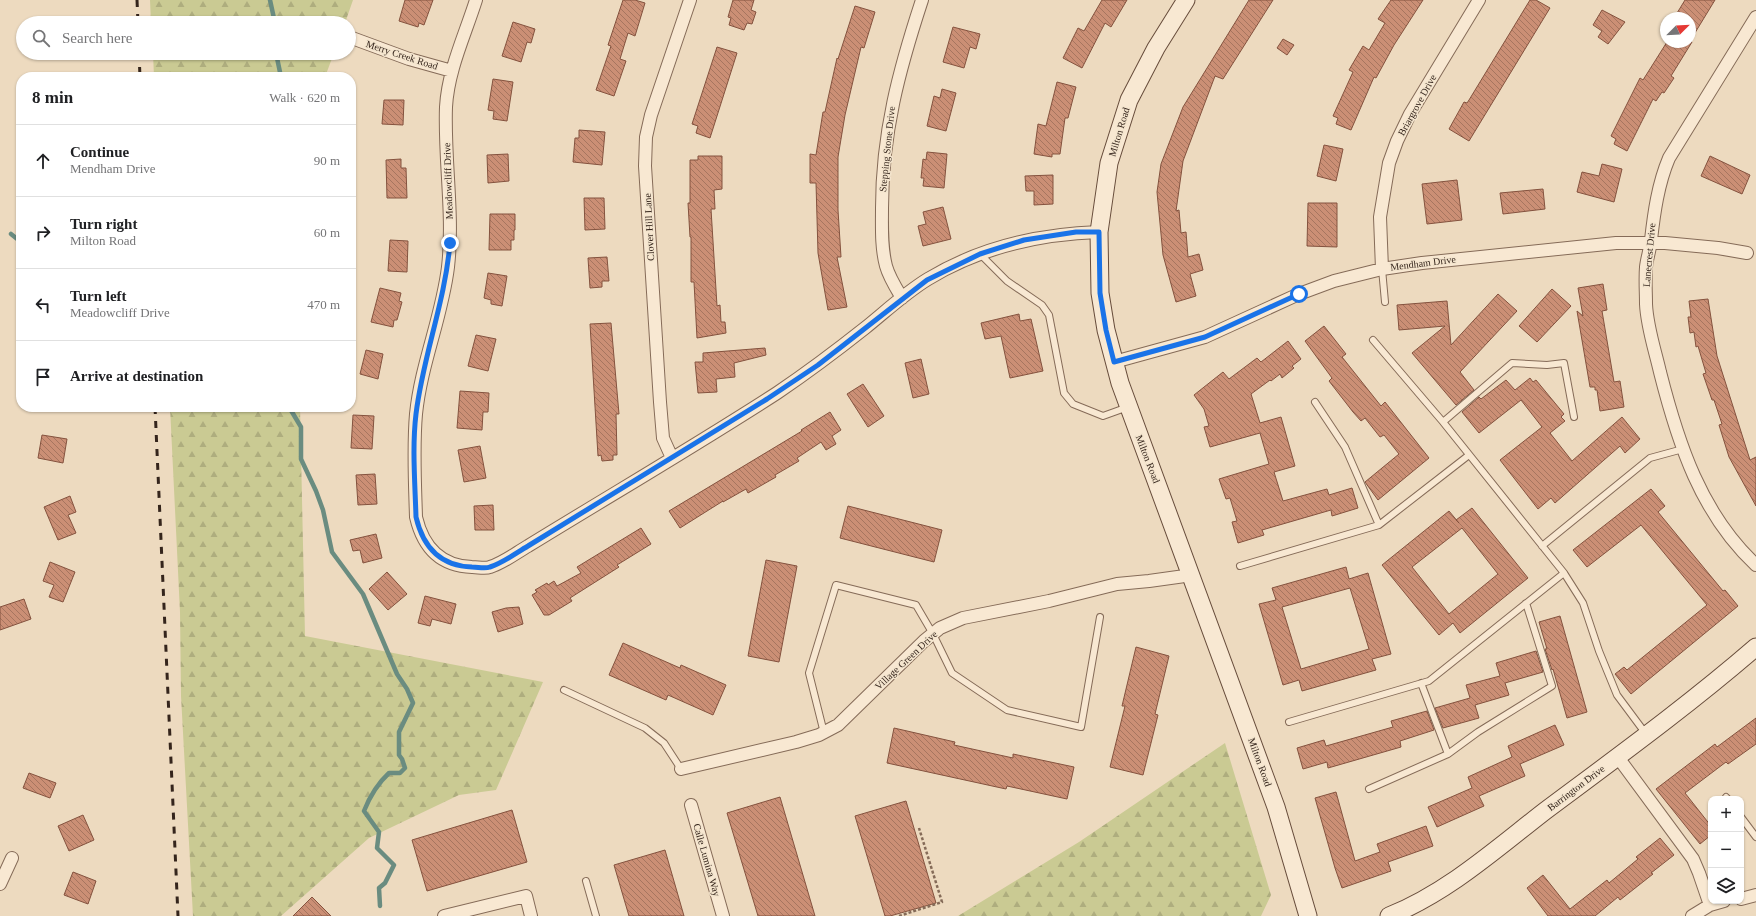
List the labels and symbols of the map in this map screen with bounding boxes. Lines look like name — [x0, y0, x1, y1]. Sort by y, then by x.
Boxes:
north arrow — [1660, 12, 1696, 48]
street label: Merry Creek Road — [365, 38, 439, 72]
street label: Briargrove Drive — [1396, 72, 1439, 138]
street label: Stepping Stone Drive — [877, 105, 897, 192]
street label: Milton Road — [1106, 106, 1132, 158]
street label: Meadowcliff Drive — [441, 142, 455, 220]
street label: Clover Hill Lane — [642, 192, 656, 261]
street label: Lanecrest Drive — [1641, 222, 1657, 287]
route end — [441, 234, 459, 252]
street label: Mendham Drive — [1390, 253, 1457, 272]
route start — [1290, 285, 1308, 303]
street label: Milton Road — [1134, 433, 1162, 485]
street label: Village Green Drive — [873, 628, 940, 692]
street label: Milton Road — [1246, 736, 1274, 788]
street label: Barrington Drive — [1545, 763, 1607, 813]
street label: Calle Lumina Way — [691, 822, 723, 898]

